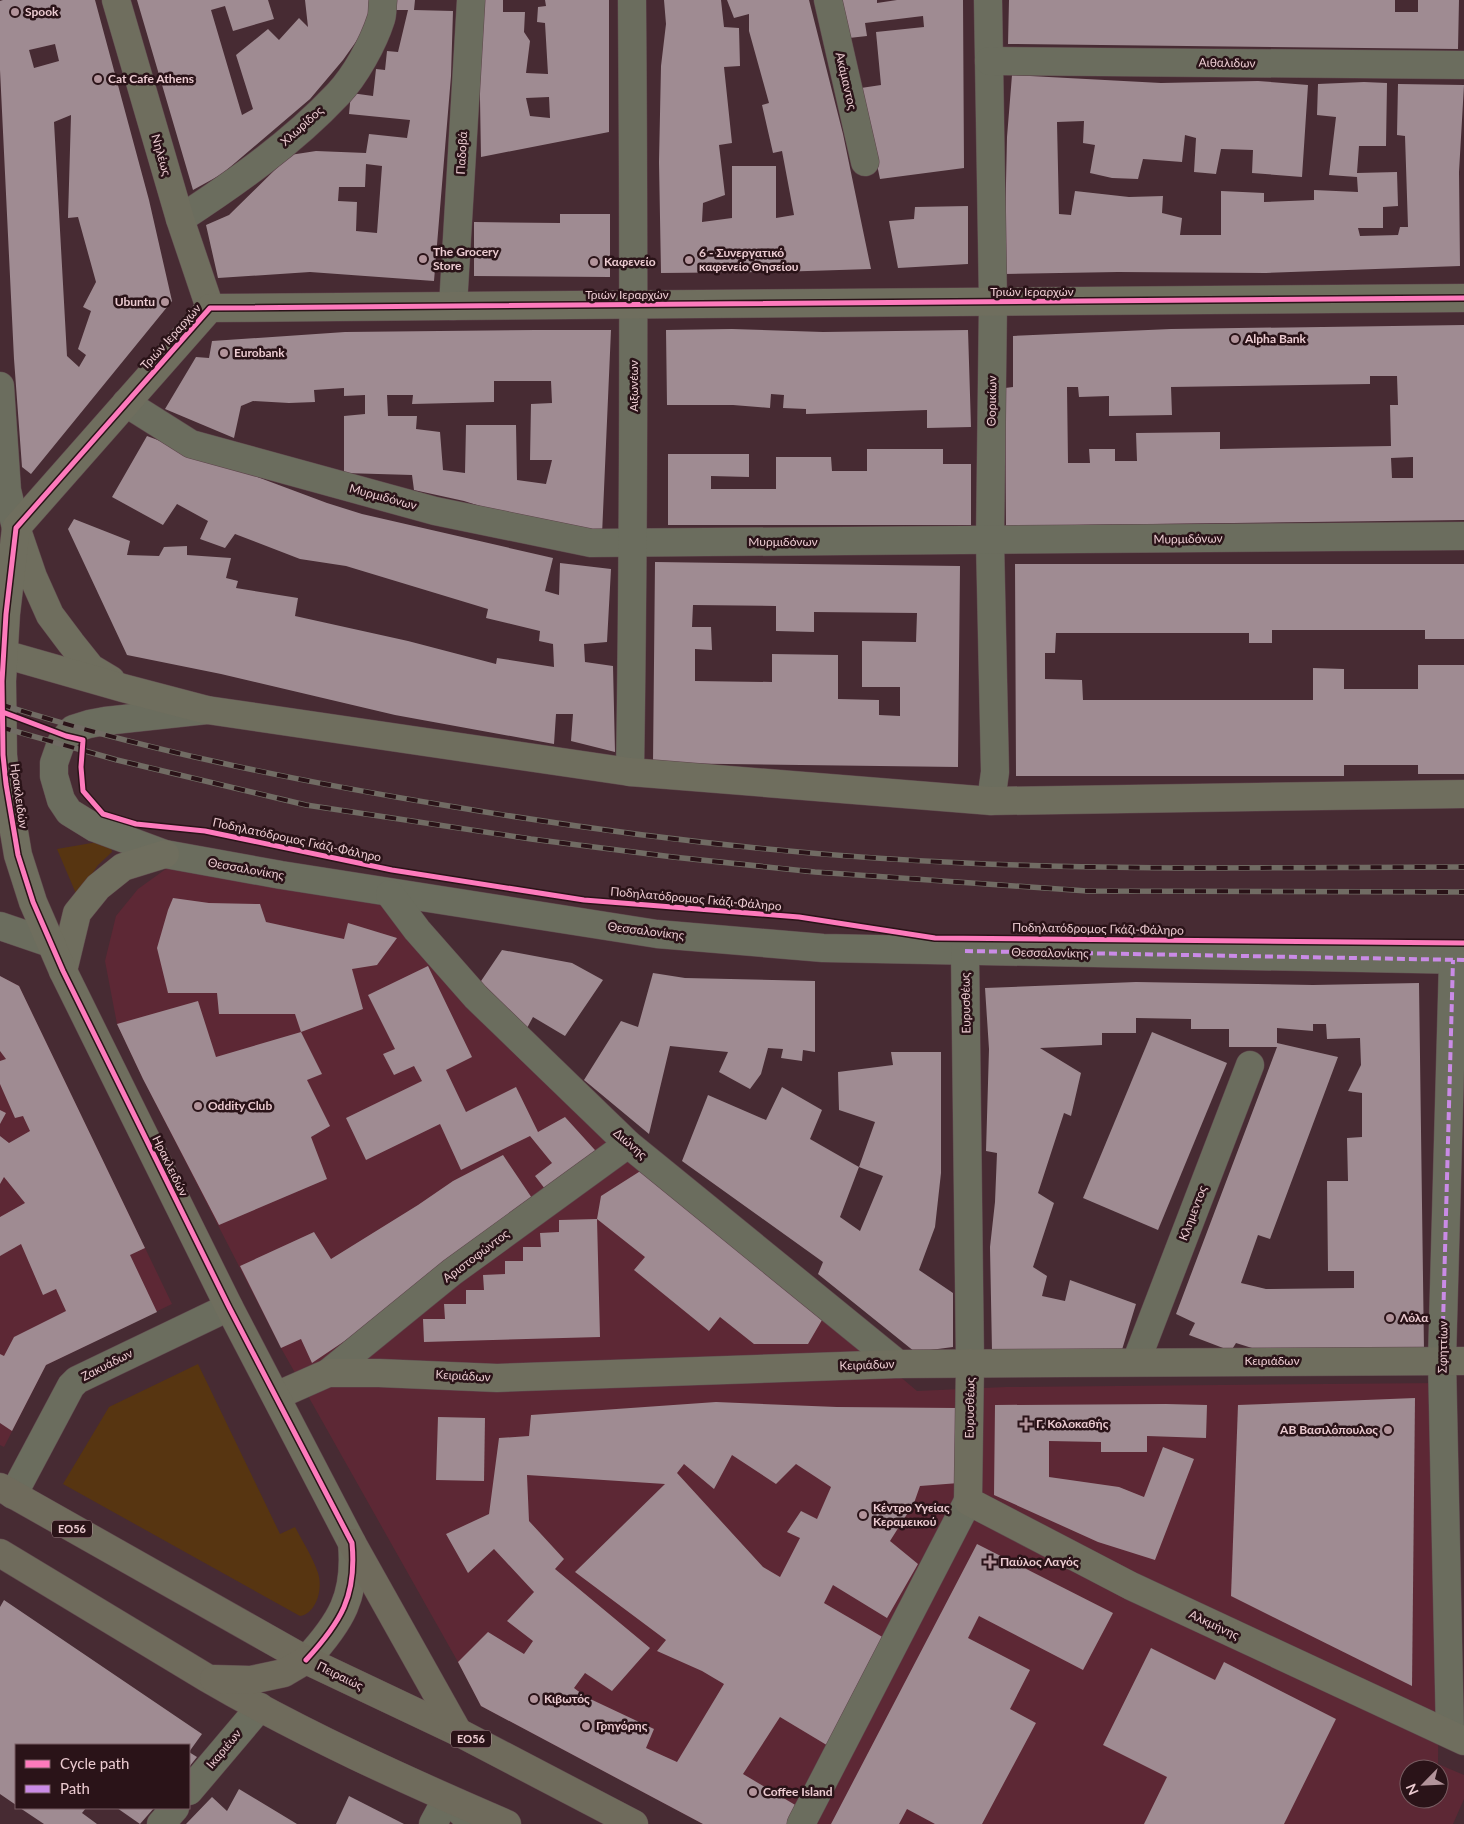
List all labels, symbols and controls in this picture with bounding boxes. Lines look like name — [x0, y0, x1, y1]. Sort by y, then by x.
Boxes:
place label: Spook — [25, 4, 59, 19]
marker: Spook — [9, 6, 21, 18]
street label: Ακάμαντος — [833, 50, 861, 112]
street label: Αιθαλιδων — [1198, 55, 1256, 70]
place label: Cat Cafe Athens — [108, 71, 194, 86]
marker: Cat Cafe Athens — [92, 73, 104, 85]
street label: Χλωρίδος — [277, 102, 326, 149]
street label: Παδοβά — [453, 130, 470, 175]
street label: Νηλέως — [148, 132, 175, 178]
place label: The Grocery Store — [433, 244, 500, 273]
place label: 6 - Συνεργατικό καφενείο Θησείου — [699, 245, 799, 274]
marker: The Grocery Store — [417, 253, 429, 265]
place label: Καφενείο — [604, 254, 656, 269]
marker: 6 - Συνεργατικό καφενείο Θησείου — [683, 254, 695, 266]
marker: Καφενείο — [588, 256, 600, 268]
street label: Τριών Ιεραρχών — [990, 284, 1074, 299]
street label: Τριών Ιεραρχών — [585, 287, 669, 302]
place label: Ubuntu — [115, 294, 155, 309]
marker: Ubuntu — [159, 296, 171, 308]
street label: Τριών Ιεραρχών — [137, 301, 204, 373]
place label: Alpha Bank — [1244, 331, 1307, 346]
marker: Alpha Bank — [1229, 333, 1241, 345]
place label: Eurobank — [234, 345, 285, 360]
marker: Eurobank — [218, 347, 230, 359]
street label: Αιξωνέων — [626, 360, 641, 412]
street label: Θορικίων — [984, 375, 999, 427]
street label: Μυρμιδόνων — [348, 480, 419, 513]
street label: Μυρμιδόνων — [1153, 530, 1223, 547]
street label: Μυρμιδόνων — [748, 534, 818, 549]
street label: Ηρακλειδών — [7, 762, 32, 830]
street label: Ποδηλατόδρομος Γκάζι-Φάληρο — [211, 814, 383, 865]
street label: Θεσσαλονίκης — [207, 854, 286, 883]
street label: Ποδηλατόδρομος Γκάζι-Φάληρο — [610, 884, 783, 913]
street label: Θεσσαλονίκης — [607, 918, 686, 943]
street label: Ποδηλατόδρομος Γκάζι-Φάληρο — [1012, 920, 1184, 938]
street label: Θεσσαλονίκης — [1011, 944, 1089, 961]
street label: Ευρυσθέως — [957, 972, 974, 1034]
place label: Oddity Club — [208, 1098, 272, 1113]
marker: Oddity Club — [192, 1100, 204, 1112]
street label: Διώνης — [611, 1125, 650, 1162]
street label: Ηρακλειδών — [149, 1133, 192, 1199]
street label: Κλημεντος — [1175, 1183, 1210, 1242]
street label: Αριστοφώντος — [440, 1226, 512, 1285]
place label: Λόλα — [1399, 1310, 1429, 1325]
marker: Λόλα — [1384, 1312, 1396, 1324]
street label: Σφηττίων — [1435, 1321, 1450, 1373]
street label: Ζακυάδων — [79, 1345, 135, 1384]
street label: Κειριάδων — [1244, 1353, 1300, 1368]
street label: Κειριάδων — [839, 1356, 895, 1373]
street label: Κειριάδων — [435, 1367, 491, 1384]
street label: Ευρυσθέως — [961, 1377, 978, 1439]
place label: Γ. Κολοκαθής — [1036, 1416, 1109, 1431]
marker: Γ. Κολοκαθής — [1020, 1418, 1032, 1430]
place label: ΑΒ Βασιλόπουλος — [1279, 1422, 1378, 1437]
marker: ΑΒ Βασιλόπουλος — [1382, 1424, 1394, 1436]
place label: Κέντρο Υγείας Κεραμεικού — [873, 1500, 950, 1529]
marker: Κέντρο Υγείας Κεραμεικού — [857, 1509, 869, 1521]
road number: ΕΟ56 — [52, 1520, 92, 1538]
place label: Παύλος Λαγός — [1000, 1554, 1079, 1569]
marker: Παύλος Λαγός — [984, 1556, 996, 1568]
street label: Αλκμήνης — [1187, 1606, 1242, 1643]
street label: Πειραιώς — [315, 1658, 366, 1693]
place label: Κιβωτός — [544, 1691, 590, 1706]
marker: Κιβωτός — [528, 1693, 540, 1705]
place label: Γρηγόρης — [596, 1718, 648, 1733]
marker: Γρηγόρης — [580, 1720, 592, 1732]
street label: Ικαριέων — [203, 1726, 244, 1771]
road number: ΕΟ56 — [451, 1730, 491, 1748]
legend — [15, 1744, 190, 1809]
text: Cycle path — [60, 1754, 129, 1772]
north arrow — [1399, 1759, 1449, 1809]
text: Path — [60, 1779, 90, 1797]
text: N — [1402, 1781, 1422, 1798]
place label: Coffee Island — [763, 1784, 833, 1799]
marker: Coffee Island — [747, 1786, 759, 1798]

